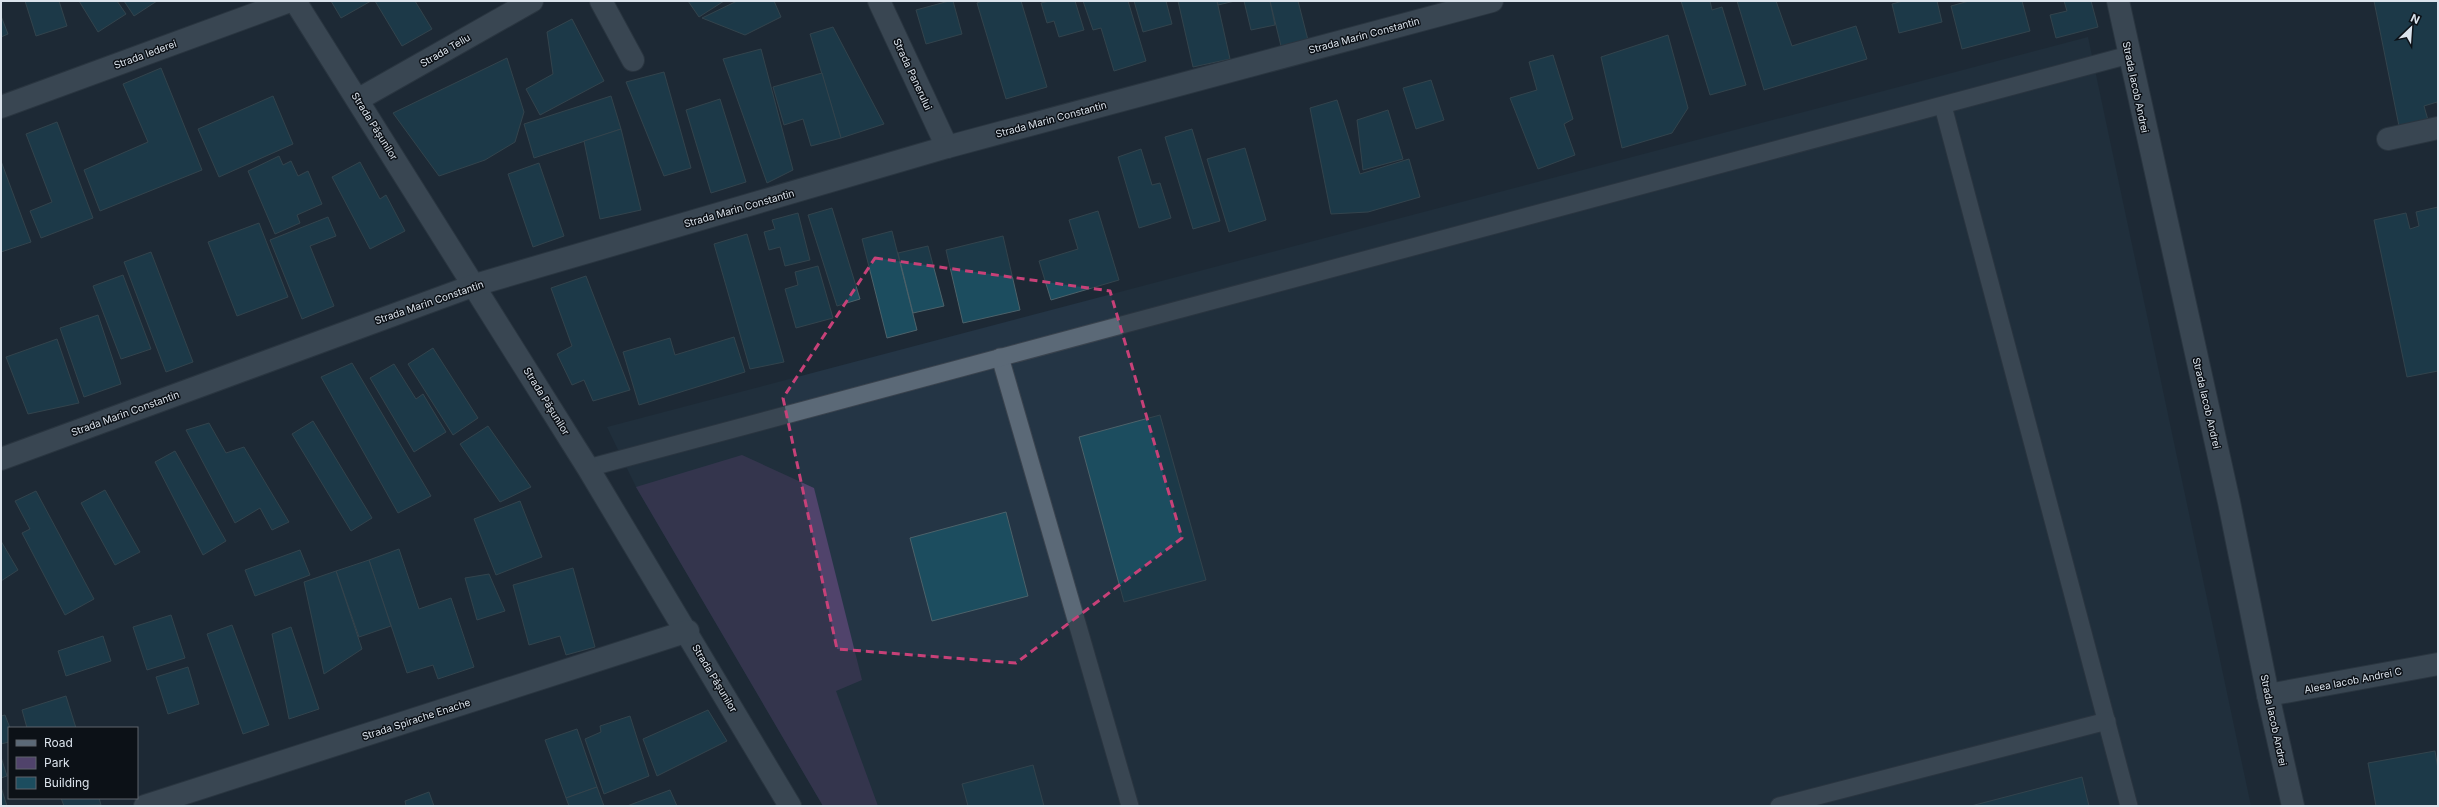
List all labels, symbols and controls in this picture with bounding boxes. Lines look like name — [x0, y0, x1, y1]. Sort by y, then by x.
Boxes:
north arrow — [2391, 8, 2431, 48]
text: N — [2408, 11, 2422, 27]
street label: Strada Marin Constantin — [1307, 14, 1421, 56]
street label: Strada Teliu — [418, 31, 472, 69]
street label: Strada Panerului — [891, 36, 935, 112]
street label: Strada Iederei — [112, 37, 178, 71]
street label: Strada Iacob Andrei — [2120, 40, 2152, 134]
street label: Strada Pășunilor — [349, 90, 401, 163]
street label: Strada Marin Constantin — [994, 98, 1108, 140]
street label: Strada Marin Constantin — [682, 186, 796, 230]
street label: Strada Marin Constantin — [373, 278, 485, 326]
street label: Strada Iacob Andrei — [2191, 356, 2223, 450]
street label: Strada Pășunilor — [521, 365, 573, 438]
street label: Strada Marin Constantin — [69, 388, 181, 438]
street label: Strada Pășunilor — [689, 642, 740, 715]
street label: Aleea Iacob Andrei C — [2303, 665, 2403, 695]
street label: Strada Iacob Andrei — [2258, 673, 2290, 767]
street label: Strada Spirache Enache — [360, 696, 472, 742]
legend — [8, 727, 138, 799]
text: Road — [44, 735, 73, 750]
text: Park — [44, 755, 70, 770]
text: Building — [44, 775, 89, 790]

